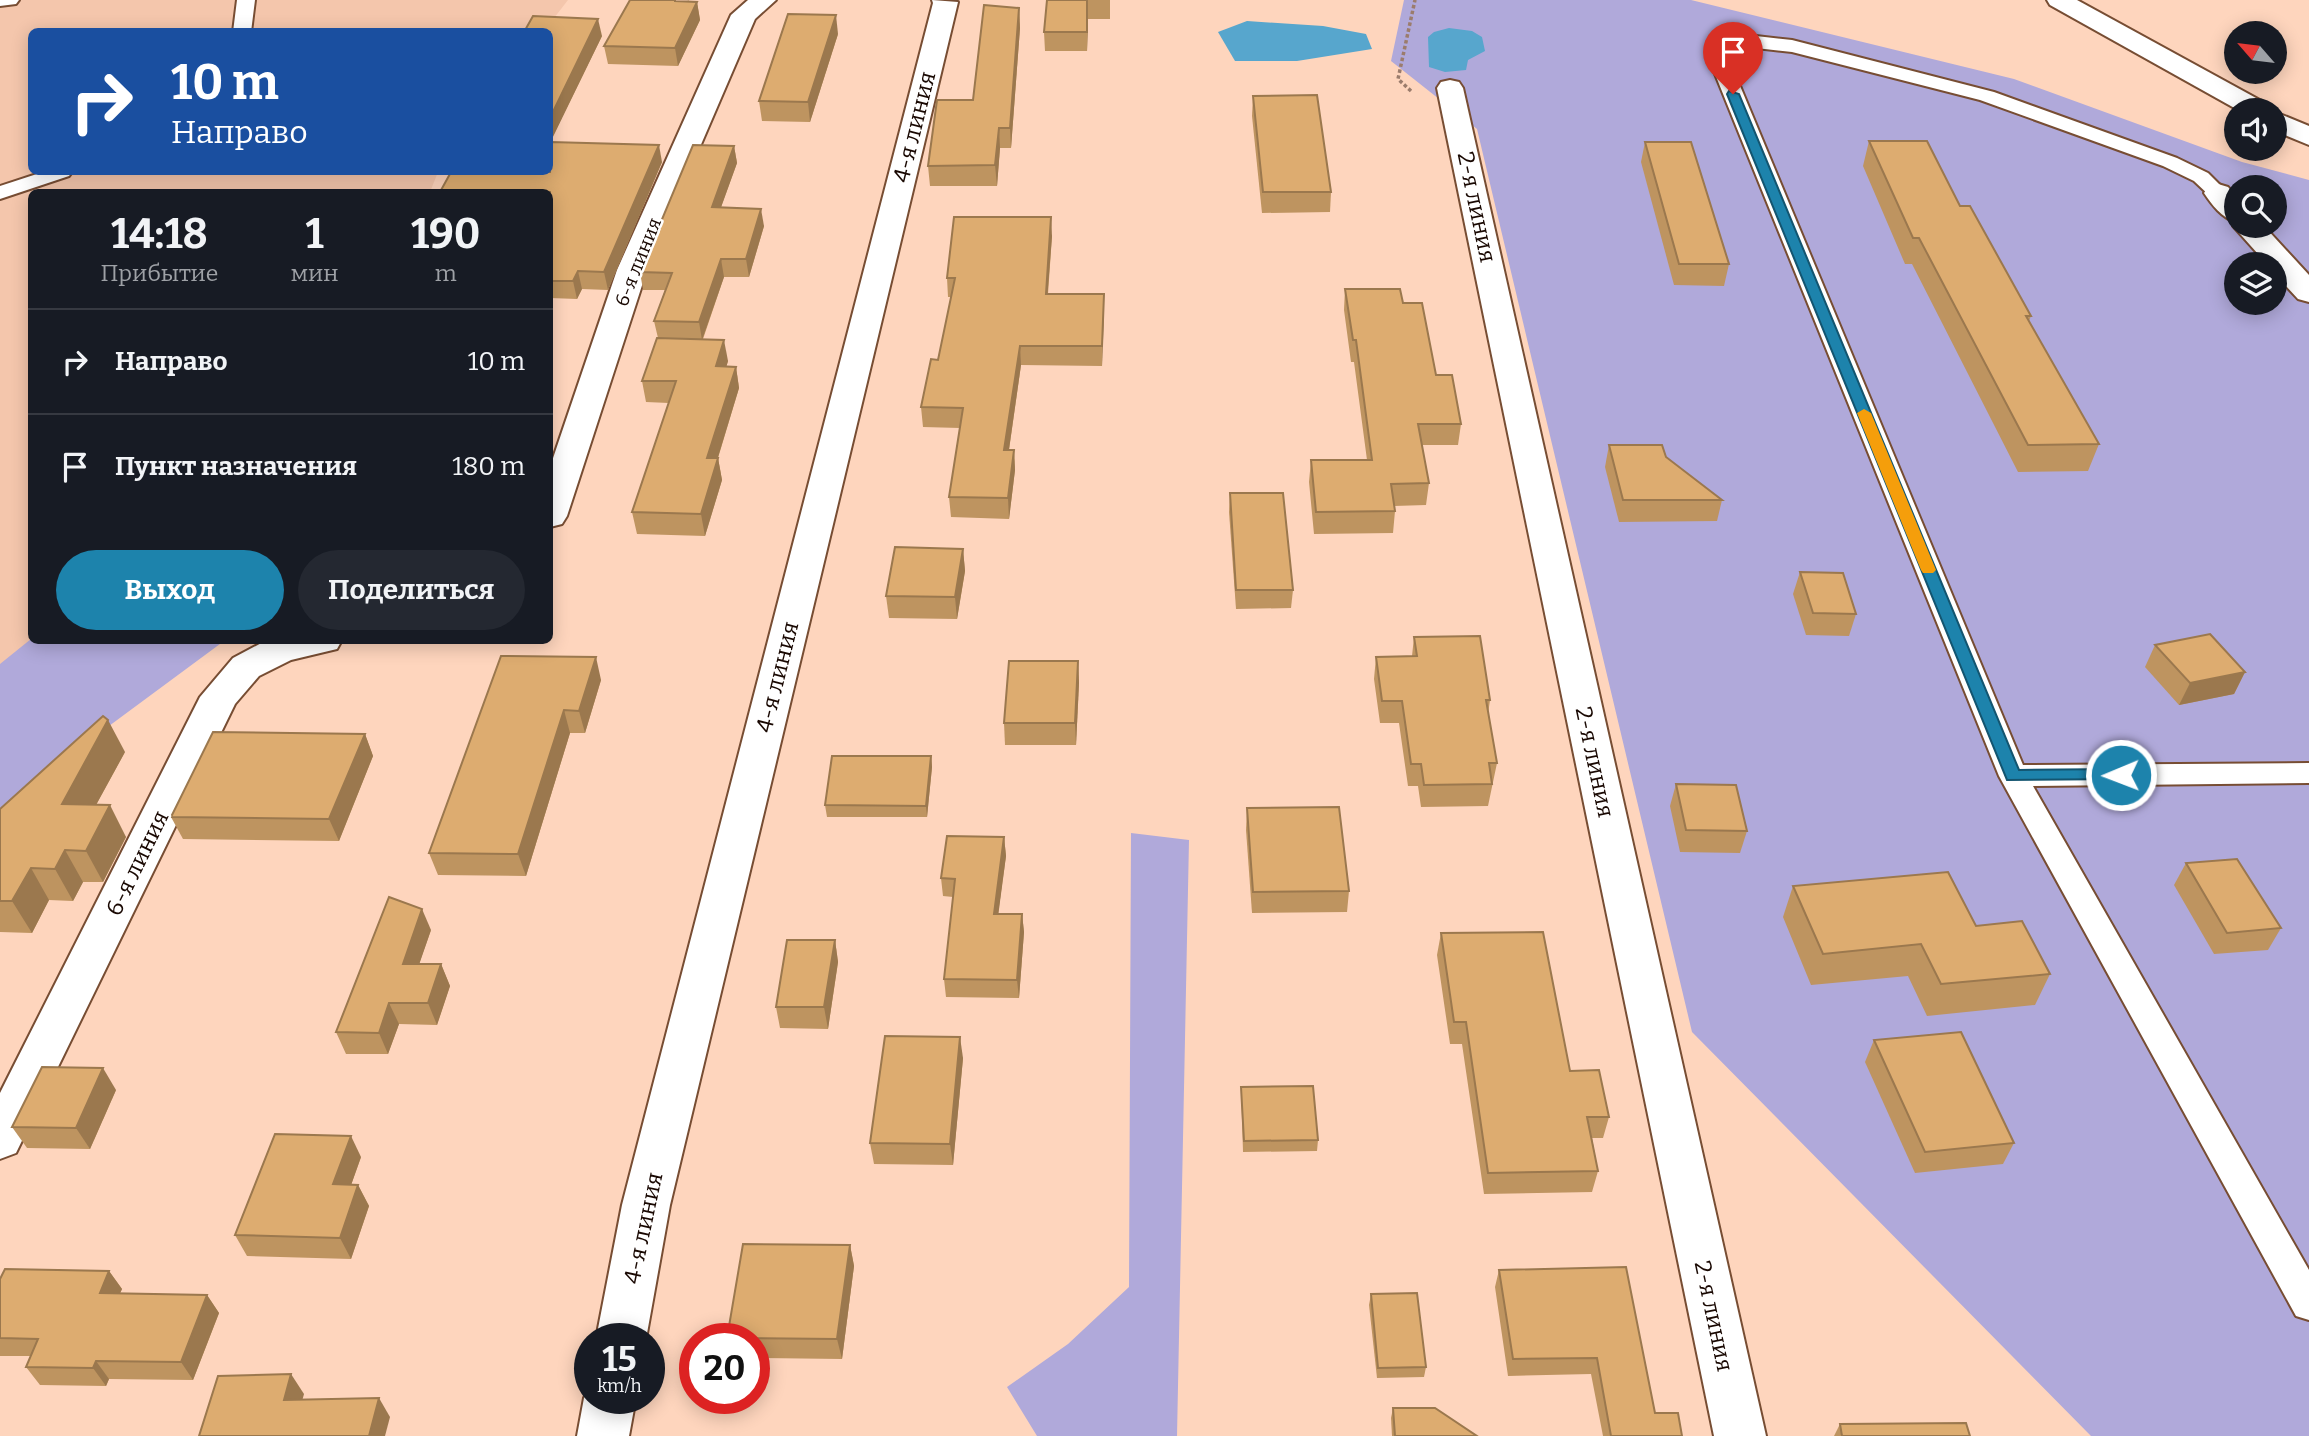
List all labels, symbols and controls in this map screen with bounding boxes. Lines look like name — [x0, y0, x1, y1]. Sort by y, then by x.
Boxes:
north arrow — [2224, 21, 2287, 84]
map controls — [2224, 21, 2287, 315]
pin — [1703, 22, 1763, 94]
icon: arrive — [1714, 33, 1752, 71]
text: 10 m — [171, 53, 279, 112]
icon: right — [56, 56, 147, 147]
street label: 4-я линия — [887, 69, 941, 185]
button: sound — [2224, 98, 2287, 161]
text: Направо — [171, 113, 308, 151]
street label: 2-я линия — [1452, 149, 1502, 265]
button: search — [2224, 175, 2287, 238]
text: 14:18 — [111, 209, 208, 259]
text: 1 — [306, 209, 324, 259]
text: 190 — [411, 209, 481, 259]
street label: 6-я линия — [610, 214, 666, 310]
button: layers — [2224, 252, 2287, 315]
text: Прибытие — [100, 259, 218, 287]
text: мин — [291, 259, 338, 287]
text: m — [435, 259, 457, 287]
icon: right — [56, 343, 94, 381]
text: Направо — [115, 346, 228, 377]
text: 10 m — [468, 346, 525, 377]
icon: arrive — [56, 448, 94, 486]
text: Пункт назначения — [115, 451, 357, 482]
text: 180 m — [452, 451, 525, 482]
button: Выход — [56, 550, 284, 630]
button: Поделиться — [298, 550, 525, 630]
street label: 4-я линия — [750, 619, 804, 735]
street label: 2-я линия — [1570, 704, 1620, 820]
position arrow — [2084, 738, 2158, 812]
street label: 6-я линия — [100, 806, 174, 920]
street label: 4-я линия — [618, 1170, 668, 1286]
street label: 2-я линия — [1689, 1258, 1739, 1374]
speed limit sign: 20 — [679, 1323, 770, 1414]
text: 15 — [602, 1338, 637, 1380]
text: km/h — [597, 1375, 642, 1397]

